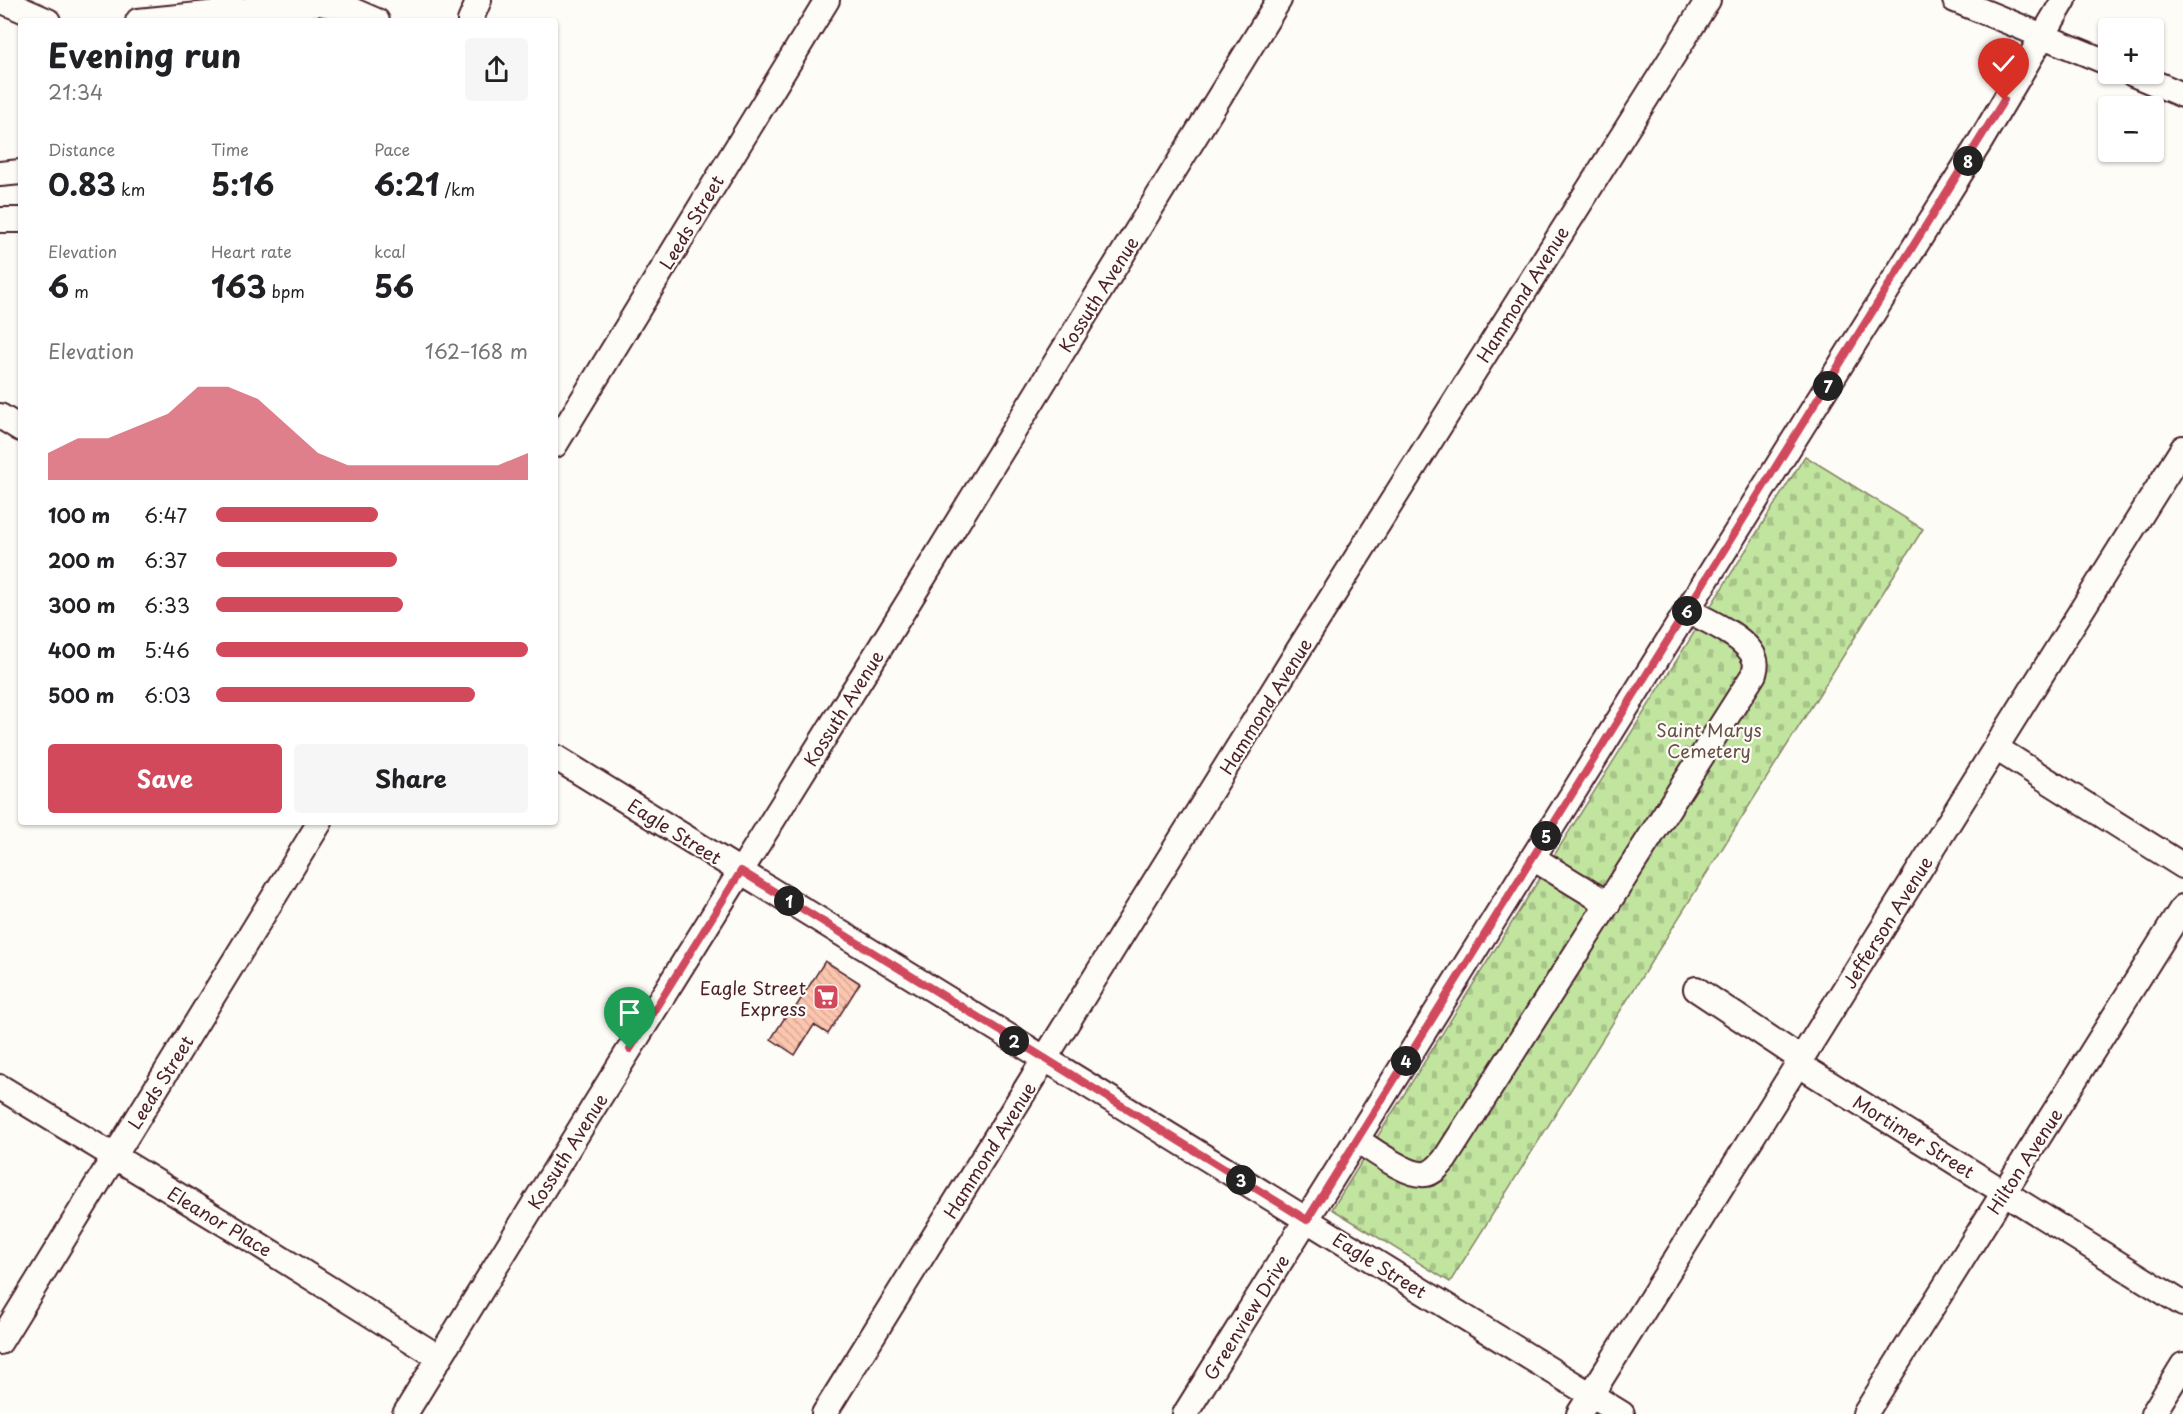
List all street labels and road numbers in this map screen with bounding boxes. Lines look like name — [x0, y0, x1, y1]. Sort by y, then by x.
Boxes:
street label: Leeds Street — [652, 170, 730, 274]
street label: Hammond Avenue — [1469, 220, 1575, 367]
street label: Kossuth Avenue — [1052, 231, 1145, 357]
street label: Hammond Avenue — [1212, 632, 1318, 779]
street label: Kossuth Avenue — [797, 645, 890, 771]
street label: Eagle Street — [623, 791, 727, 871]
street label: Jefferson Avenue — [1835, 850, 1939, 993]
street label: Leeds Street — [120, 1030, 200, 1134]
street label: Hammond Avenue — [936, 1076, 1042, 1223]
street label: Kossuth Avenue — [521, 1088, 614, 1214]
street label: Mortimer Street — [1848, 1088, 1980, 1184]
street label: Hilton Avenue — [1980, 1102, 2069, 1219]
street label: Eleanor Place — [163, 1179, 277, 1263]
street label: Eagle Street — [1328, 1225, 1432, 1305]
street label: Greenview Drive — [1197, 1249, 1295, 1385]

